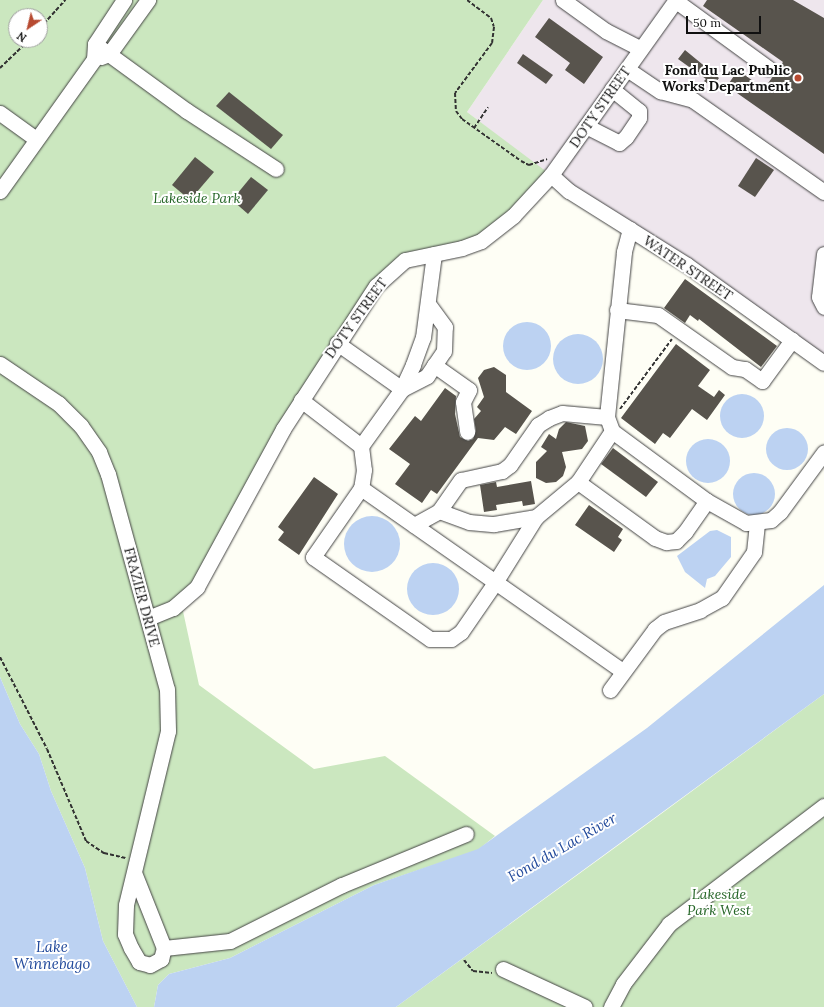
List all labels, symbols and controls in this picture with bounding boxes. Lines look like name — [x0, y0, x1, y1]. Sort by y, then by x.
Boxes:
north arrow — [8, 8, 48, 48]
scale bar — [688, 8, 763, 34]
text: 50 m — [693, 15, 721, 30]
text: N — [14, 29, 29, 45]
place label: Fond du Lac Public Works Department — [662, 62, 790, 94]
street label: DOTY STREET — [566, 63, 634, 151]
marker: Fond du Lac Public Works Department — [793, 73, 803, 83]
park label: Lakeside Park — [153, 190, 241, 206]
street label: WATER STREET — [640, 232, 736, 304]
street label: DOTY STREET — [321, 275, 391, 361]
street label: FRAZIER DRIVE — [121, 546, 163, 648]
water label: Fond du Lac River — [505, 809, 619, 885]
park label: Lakeside Park West — [687, 886, 751, 918]
water label: Lake Winnebago — [14, 937, 90, 972]

